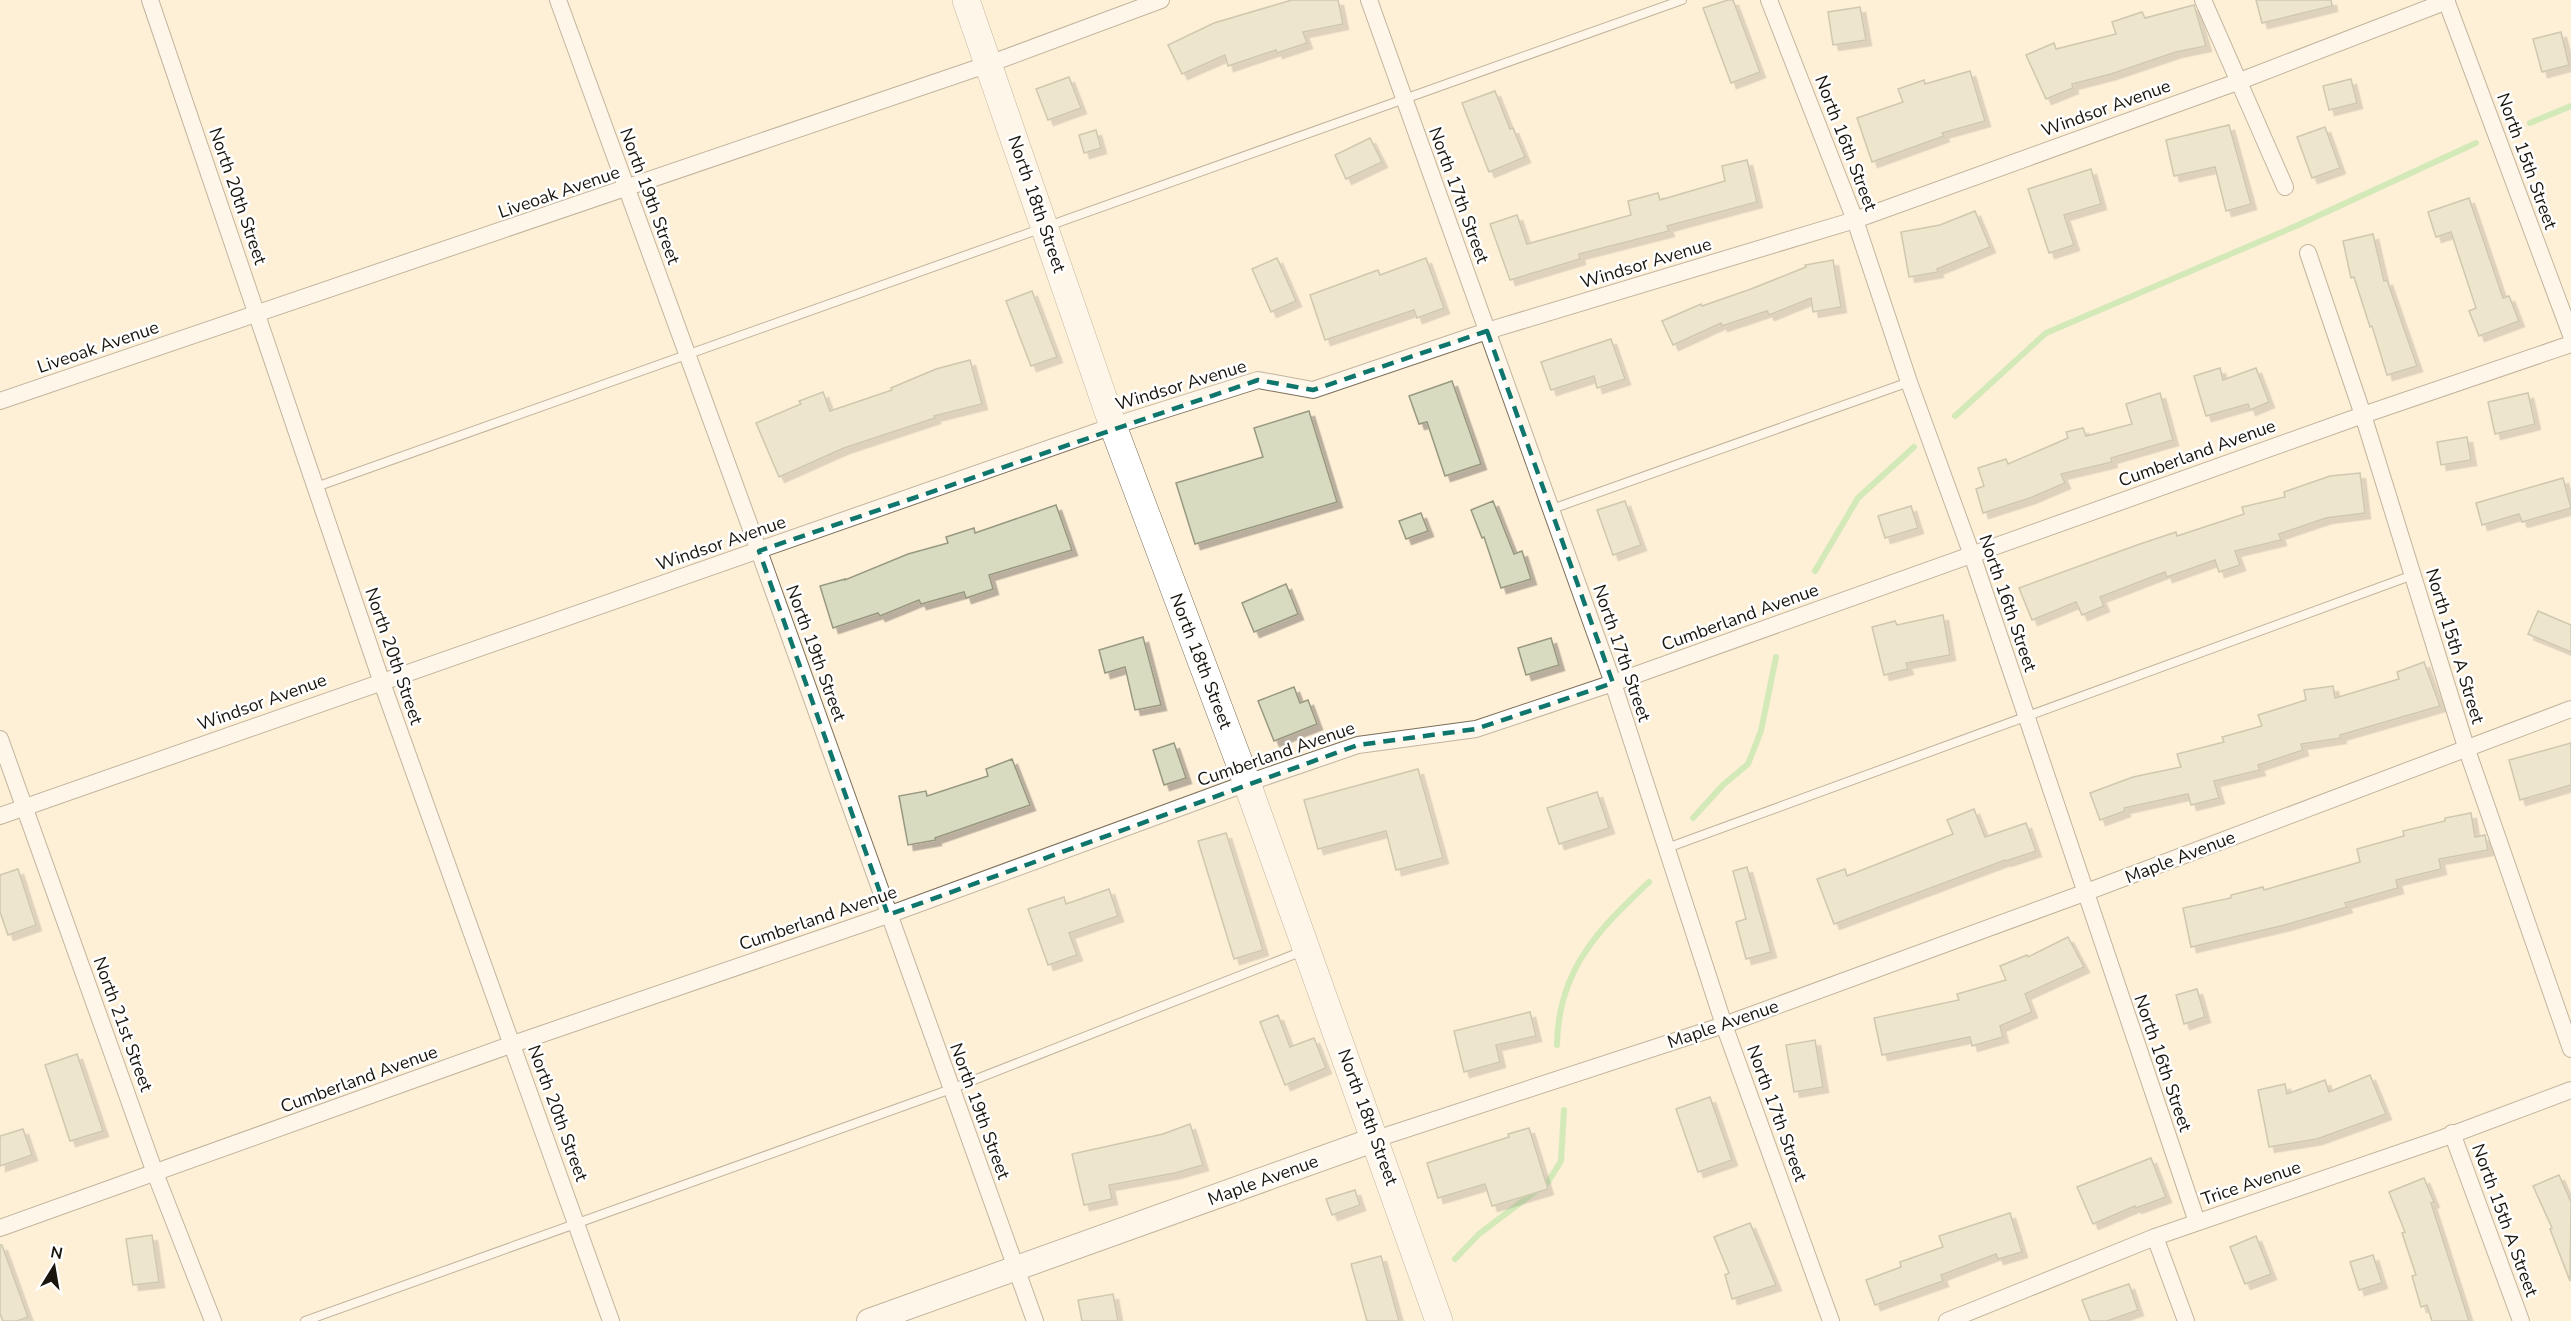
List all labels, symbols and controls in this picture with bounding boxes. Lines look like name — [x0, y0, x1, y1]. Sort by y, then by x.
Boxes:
street label: North 16th Street — [1809, 72, 1883, 215]
street label: Windsor Avenue — [2038, 74, 2174, 142]
street label: North 15th Street — [2491, 90, 2563, 233]
street label: North 20th Street — [203, 124, 273, 268]
street label: North 17th Street — [1423, 124, 1495, 267]
street label: North 19th Street — [614, 125, 686, 268]
street label: North 18th Street — [1002, 132, 1072, 276]
street label: Liveoak Avenue — [495, 160, 623, 224]
street label: Windsor Avenue — [1578, 232, 1714, 294]
street label: Liveoak Avenue — [34, 315, 162, 379]
street label: Windsor Avenue — [1113, 354, 1249, 416]
street label: Cumberland Avenue — [2115, 413, 2279, 493]
street label: Windsor Avenue — [653, 510, 789, 576]
street label: North 16th Street — [1973, 531, 2043, 675]
street label: North 15th A Street — [2420, 566, 2490, 727]
street label: Cumberland Avenue — [1658, 577, 1822, 657]
street label: North 17th Street — [1587, 581, 1657, 725]
street label: North 19th Street — [780, 582, 852, 725]
street label: North 20th Street — [359, 584, 429, 728]
street label: North 18th Street — [1164, 590, 1238, 733]
street label: Windsor Avenue — [194, 668, 330, 736]
street label: Cumberland Avenue — [1194, 716, 1358, 792]
street label: Maple Avenue — [2121, 825, 2239, 889]
street label: Cumberland Avenue — [736, 880, 900, 956]
street label: North 21st Street — [88, 953, 159, 1095]
street label: North 16th Street — [2128, 991, 2198, 1135]
street label: Maple Avenue — [1664, 994, 1782, 1054]
street label: Cumberland Avenue — [277, 1039, 441, 1119]
street label: North 19th Street — [944, 1040, 1016, 1183]
street label: North 20th Street — [522, 1042, 594, 1185]
street label: North 17th Street — [1741, 1042, 1813, 1185]
street label: North 18th Street — [1332, 1046, 1404, 1189]
street label: North 15th A Street — [2466, 1140, 2544, 1300]
street label: Maple Avenue — [1204, 1149, 1322, 1211]
street label: Trice Avenue — [2198, 1155, 2304, 1211]
north arrow — [24, 1237, 84, 1297]
text: N — [49, 1241, 65, 1265]

